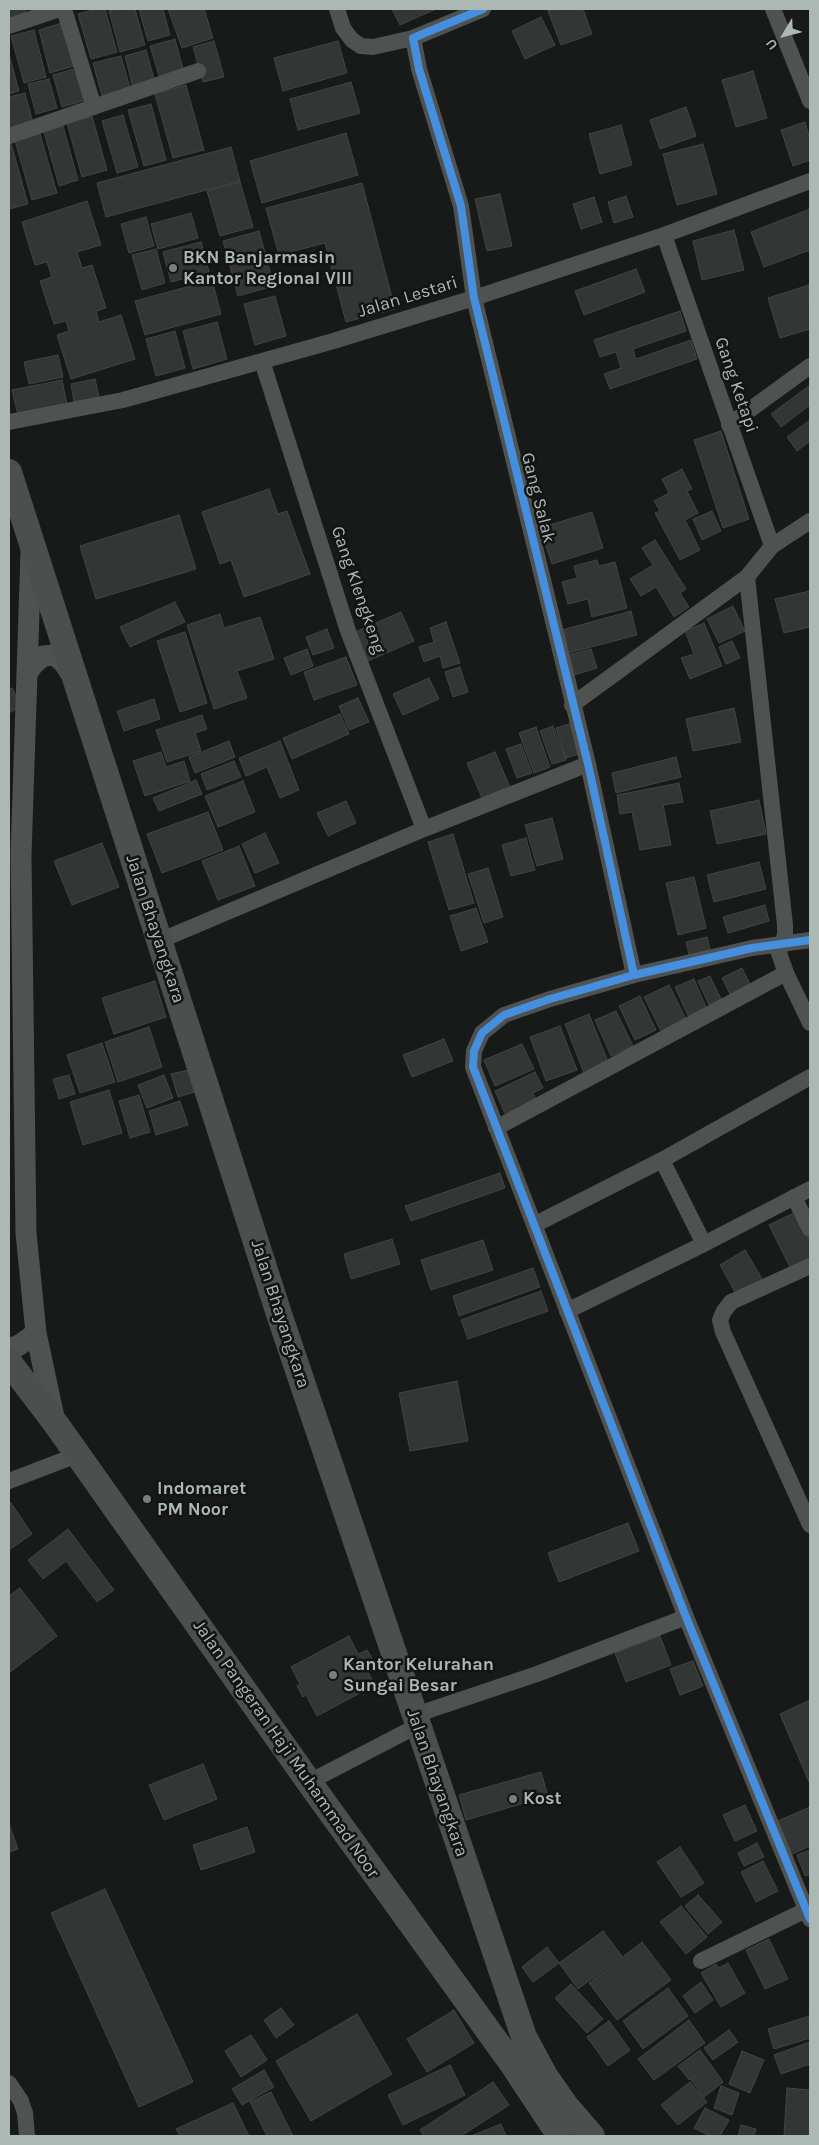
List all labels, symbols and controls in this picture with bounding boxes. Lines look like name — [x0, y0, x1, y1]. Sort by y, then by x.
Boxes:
north arrow — [759, 10, 809, 60]
text: U — [762, 35, 781, 53]
place label: BKN Banjarmasin Kantor Regional VIII — [183, 247, 352, 290]
marker: BKN Banjarmasin Kantor Regional VIII — [167, 262, 179, 274]
street label: Jalan Lestari — [356, 272, 460, 322]
street label: Gang Ketapi — [710, 334, 762, 436]
street label: Gang Salak — [516, 450, 560, 546]
street label: Gang Klengkeng — [326, 523, 390, 657]
street label: Jalan Bhayangkara — [121, 852, 189, 1006]
street label: Jalan Bhayangkara — [246, 1237, 314, 1391]
place label: Indomaret PM Noor — [157, 1478, 246, 1520]
marker: Indomaret PM Noor — [141, 1493, 153, 1505]
street label: Jalan Pangeran Haji Muhammad Noor — [188, 1616, 384, 1882]
place label: Kantor Kelurahan Sungai Besar — [343, 1654, 494, 1696]
marker: Kantor Kelurahan Sungai Besar — [327, 1669, 339, 1681]
street label: Jalan Bhayangkara — [402, 1706, 472, 1860]
place label: Kost — [523, 1788, 562, 1810]
marker: Kost — [507, 1793, 519, 1805]

